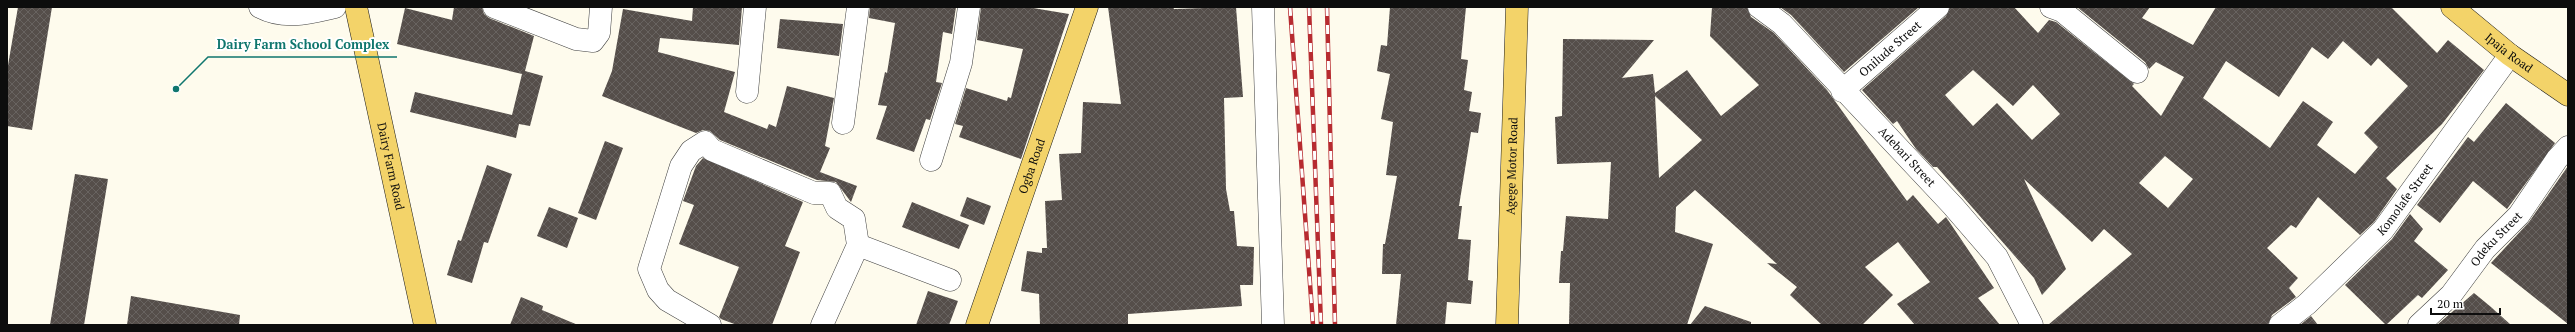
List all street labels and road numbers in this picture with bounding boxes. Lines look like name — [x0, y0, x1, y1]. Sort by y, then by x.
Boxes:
street label: Onilude Street — [1856, 17, 1924, 80]
street label: Ipaja Road — [2482, 29, 2536, 76]
street label: Agege Motor Road — [1502, 117, 1521, 215]
street label: Dairy Farm Road — [374, 121, 408, 212]
street label: Adebari Street — [1876, 123, 1939, 190]
street label: Ogba Road — [1015, 136, 1048, 196]
street label: Komolafe Street — [2374, 160, 2436, 238]
street label: Odeku Street — [2467, 208, 2526, 269]

